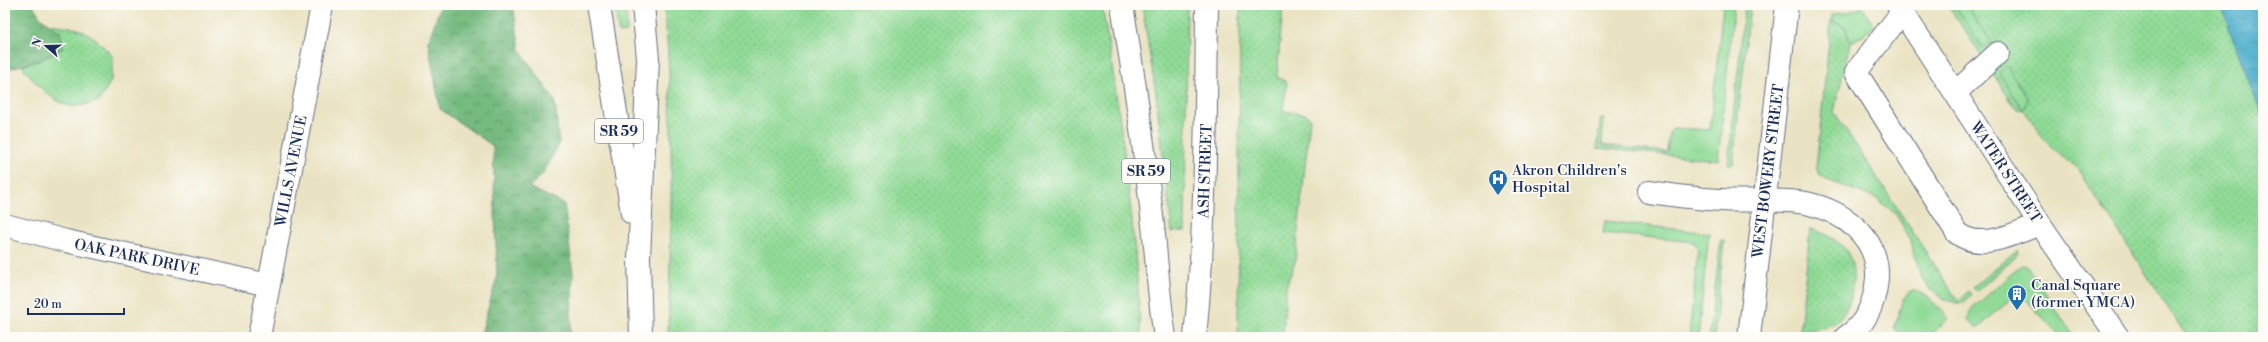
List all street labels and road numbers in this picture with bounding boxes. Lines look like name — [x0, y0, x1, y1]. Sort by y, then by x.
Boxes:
street label: WEST BOWERY STREET — [1748, 83, 1789, 260]
street label: WILLS AVENUE — [271, 114, 312, 229]
street label: WATER STREET — [1965, 117, 2046, 227]
road number: SR 59 — [595, 119, 643, 143]
street label: ASH STREET — [1194, 123, 1217, 220]
road number: SR 59 — [1122, 159, 1170, 183]
street label: OAK PARK DRIVE — [73, 235, 201, 280]

